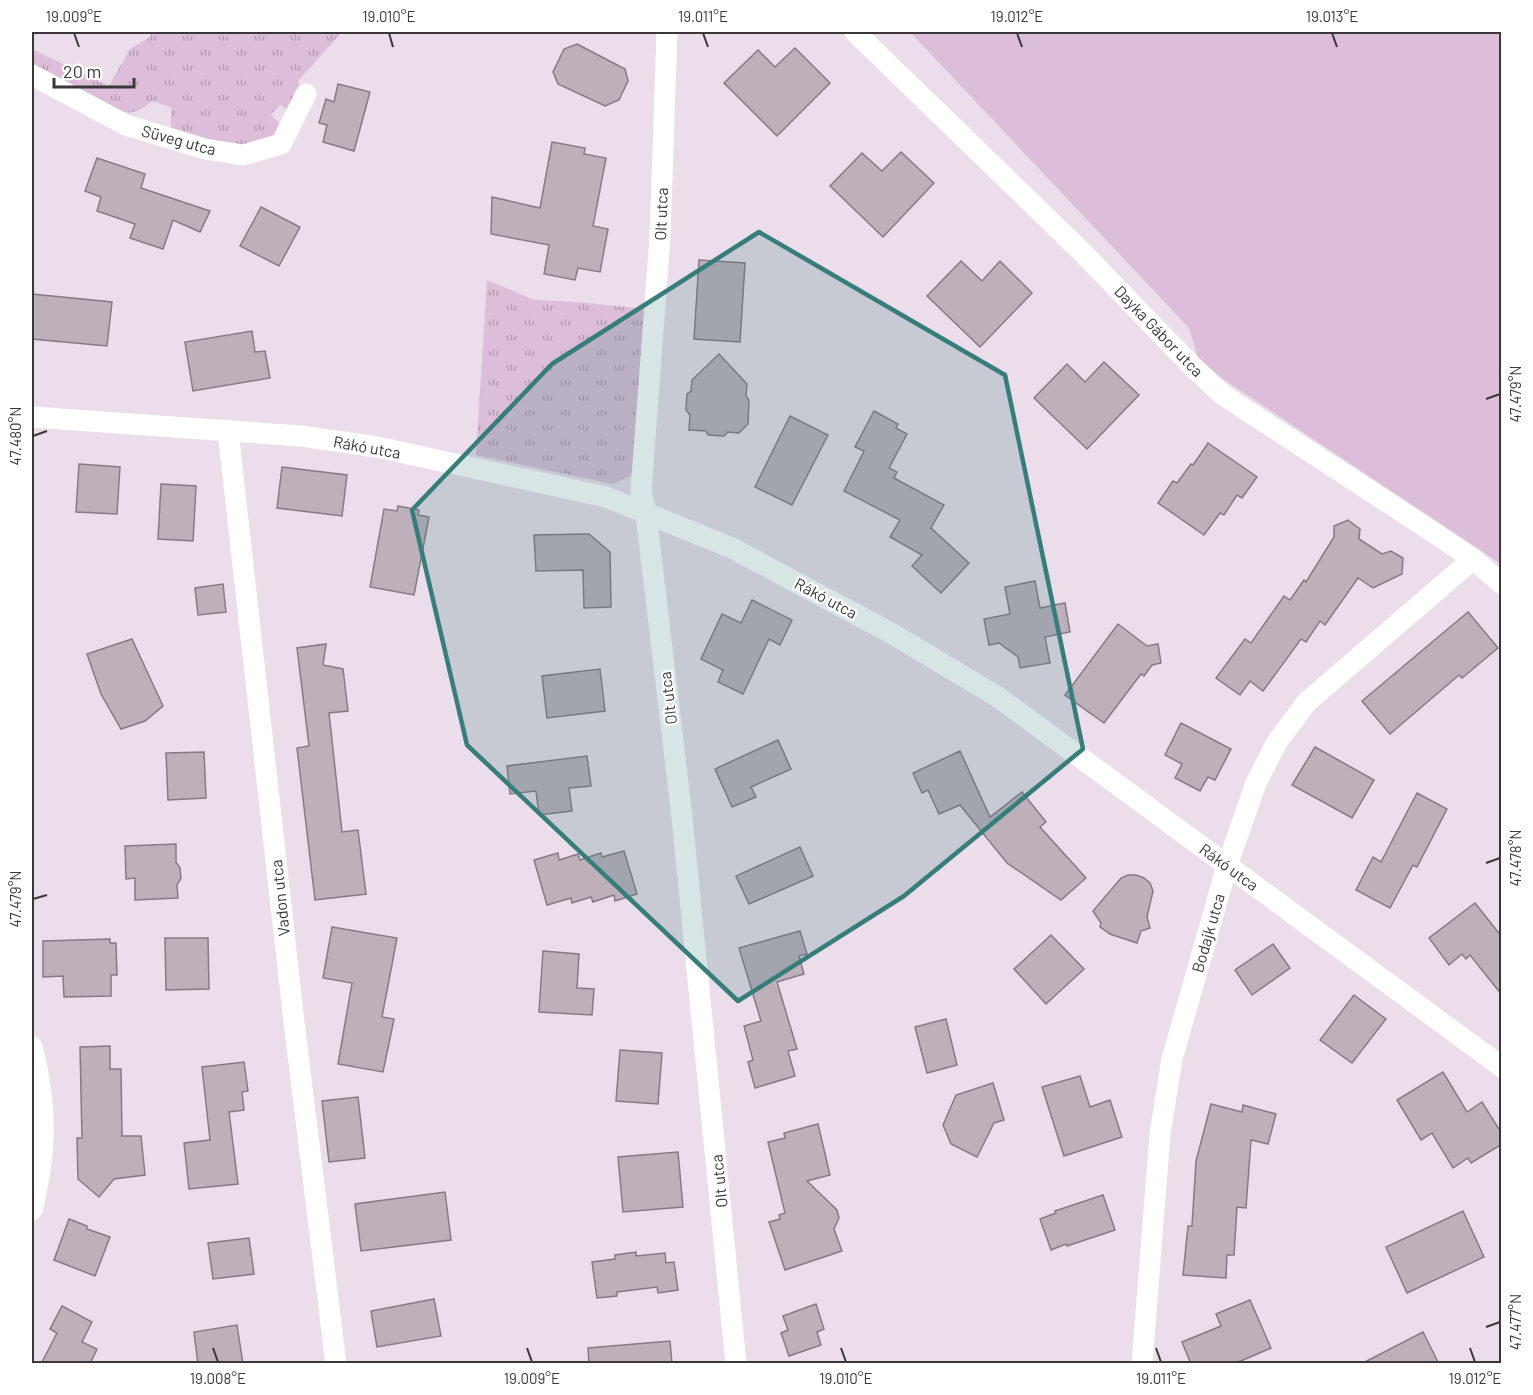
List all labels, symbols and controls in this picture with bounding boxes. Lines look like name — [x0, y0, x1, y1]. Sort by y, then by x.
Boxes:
text: 19.009°E — [46, 7, 102, 25]
text: 19.010°E — [362, 7, 416, 25]
text: 19.011°E — [678, 7, 728, 25]
text: 19.012°E — [991, 7, 1043, 25]
text: 19.013°E — [1306, 7, 1358, 25]
scale bar — [54, 51, 134, 89]
text: 20 m — [63, 60, 101, 82]
street label: Süveg utca — [140, 120, 218, 159]
street label: Olt utca — [650, 187, 671, 241]
street label: Dayka Gábor utca — [1111, 281, 1208, 380]
text: 47.479°N — [1506, 366, 1524, 423]
text: 47.480°N — [6, 407, 24, 465]
street label: Rákó utca — [332, 431, 402, 462]
street label: Rákó utca — [792, 573, 861, 622]
street label: Olt utca — [655, 670, 680, 726]
text: 47.478°N — [1506, 830, 1524, 887]
street label: Rákó utca — [1196, 839, 1262, 894]
street label: Vadon utca — [266, 859, 293, 937]
text: 47.479°N — [6, 871, 24, 928]
street label: Bodajk utca — [1187, 891, 1228, 975]
street label: Olt utca — [706, 1154, 731, 1209]
text: 47.477°N — [1506, 1294, 1524, 1350]
text: 19.008°E — [190, 1369, 246, 1387]
text: 19.009°E — [504, 1369, 560, 1387]
text: 19.010°E — [819, 1369, 873, 1387]
text: 19.011°E — [1136, 1369, 1186, 1387]
text: 19.012°E — [1449, 1369, 1501, 1387]

